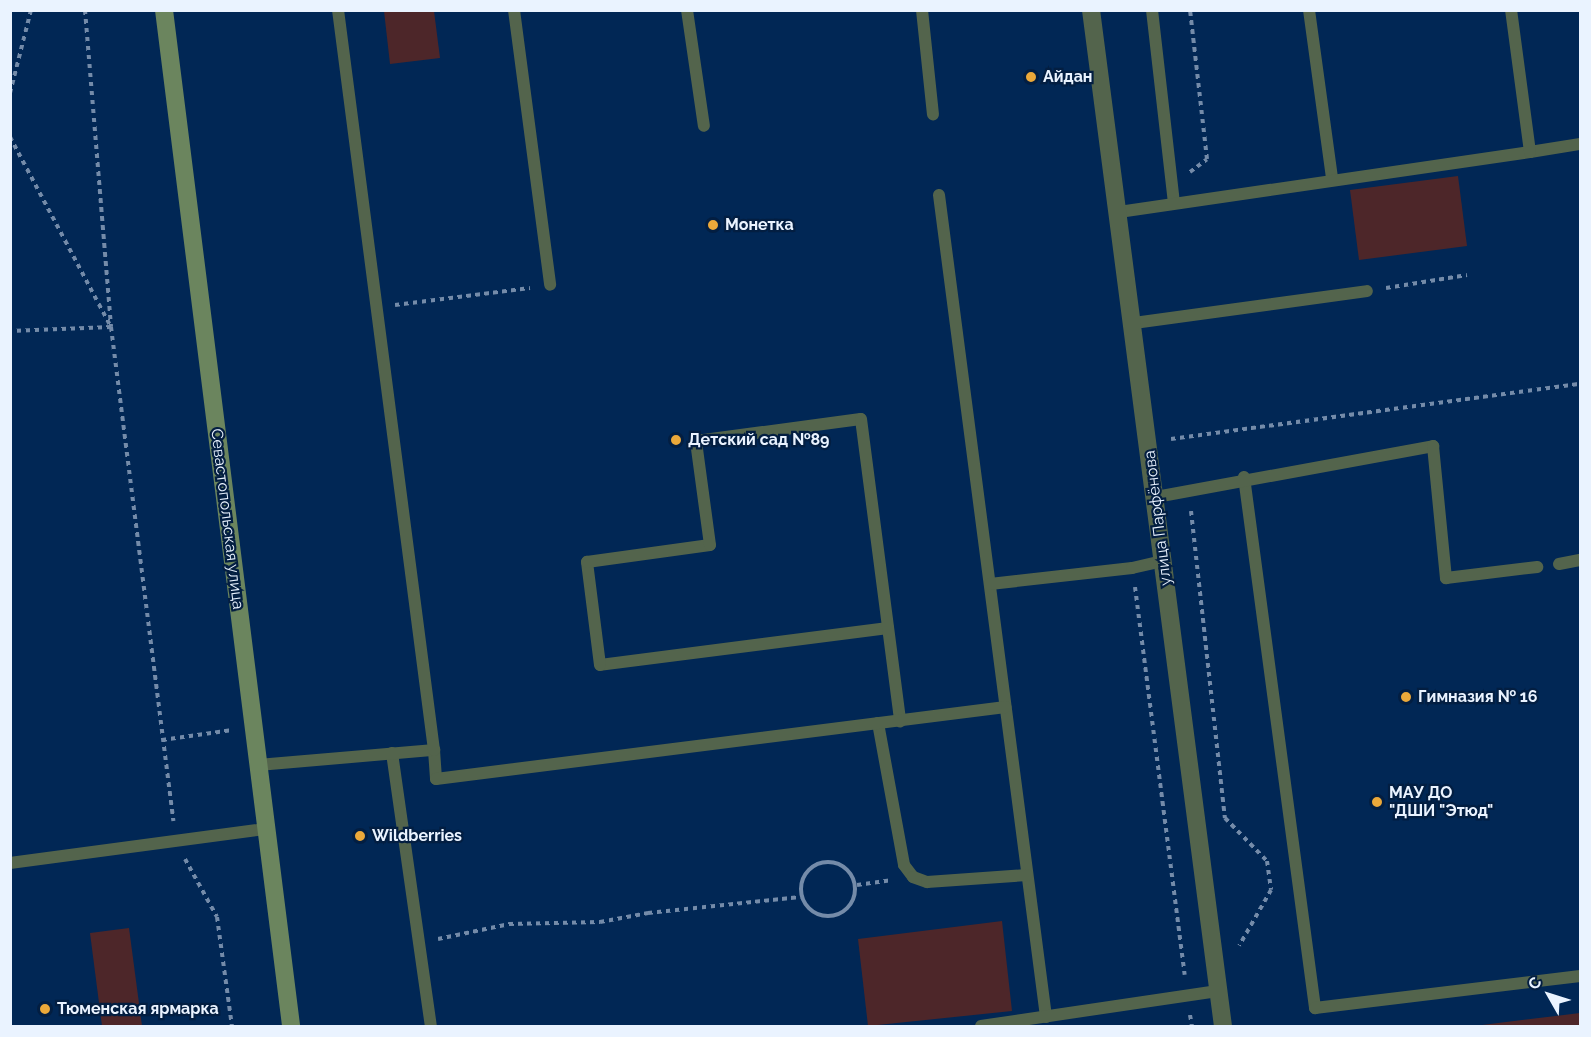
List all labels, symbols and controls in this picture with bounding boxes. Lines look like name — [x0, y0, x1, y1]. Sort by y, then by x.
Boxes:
place label: Айдан — [1043, 67, 1093, 87]
marker: Айдан — [1024, 70, 1038, 84]
place label: Монетка — [725, 215, 794, 235]
marker: Монетка — [706, 218, 720, 232]
street label: Севастопольская улица — [206, 427, 248, 611]
place label: Детский сад №89 — [688, 430, 829, 450]
marker: Детский сад №89 — [669, 433, 683, 447]
street label: улица Парфёнова — [1140, 449, 1176, 587]
place label: Гимназия № 16 — [1418, 687, 1537, 707]
marker: Гимназия № 16 — [1399, 690, 1413, 704]
place label: МАУ ДО "ДШИ "Этюд" — [1389, 783, 1493, 821]
marker: МАУ ДО "ДШИ "Этюд" — [1370, 795, 1384, 809]
place label: Wildberries — [372, 826, 462, 846]
marker: Wildberries — [353, 829, 367, 843]
north arrow — [1519, 965, 1579, 1025]
text: С — [1524, 973, 1545, 994]
place label: Тюменская ярмарка — [57, 999, 219, 1019]
marker: Тюменская ярмарка — [38, 1002, 52, 1016]

